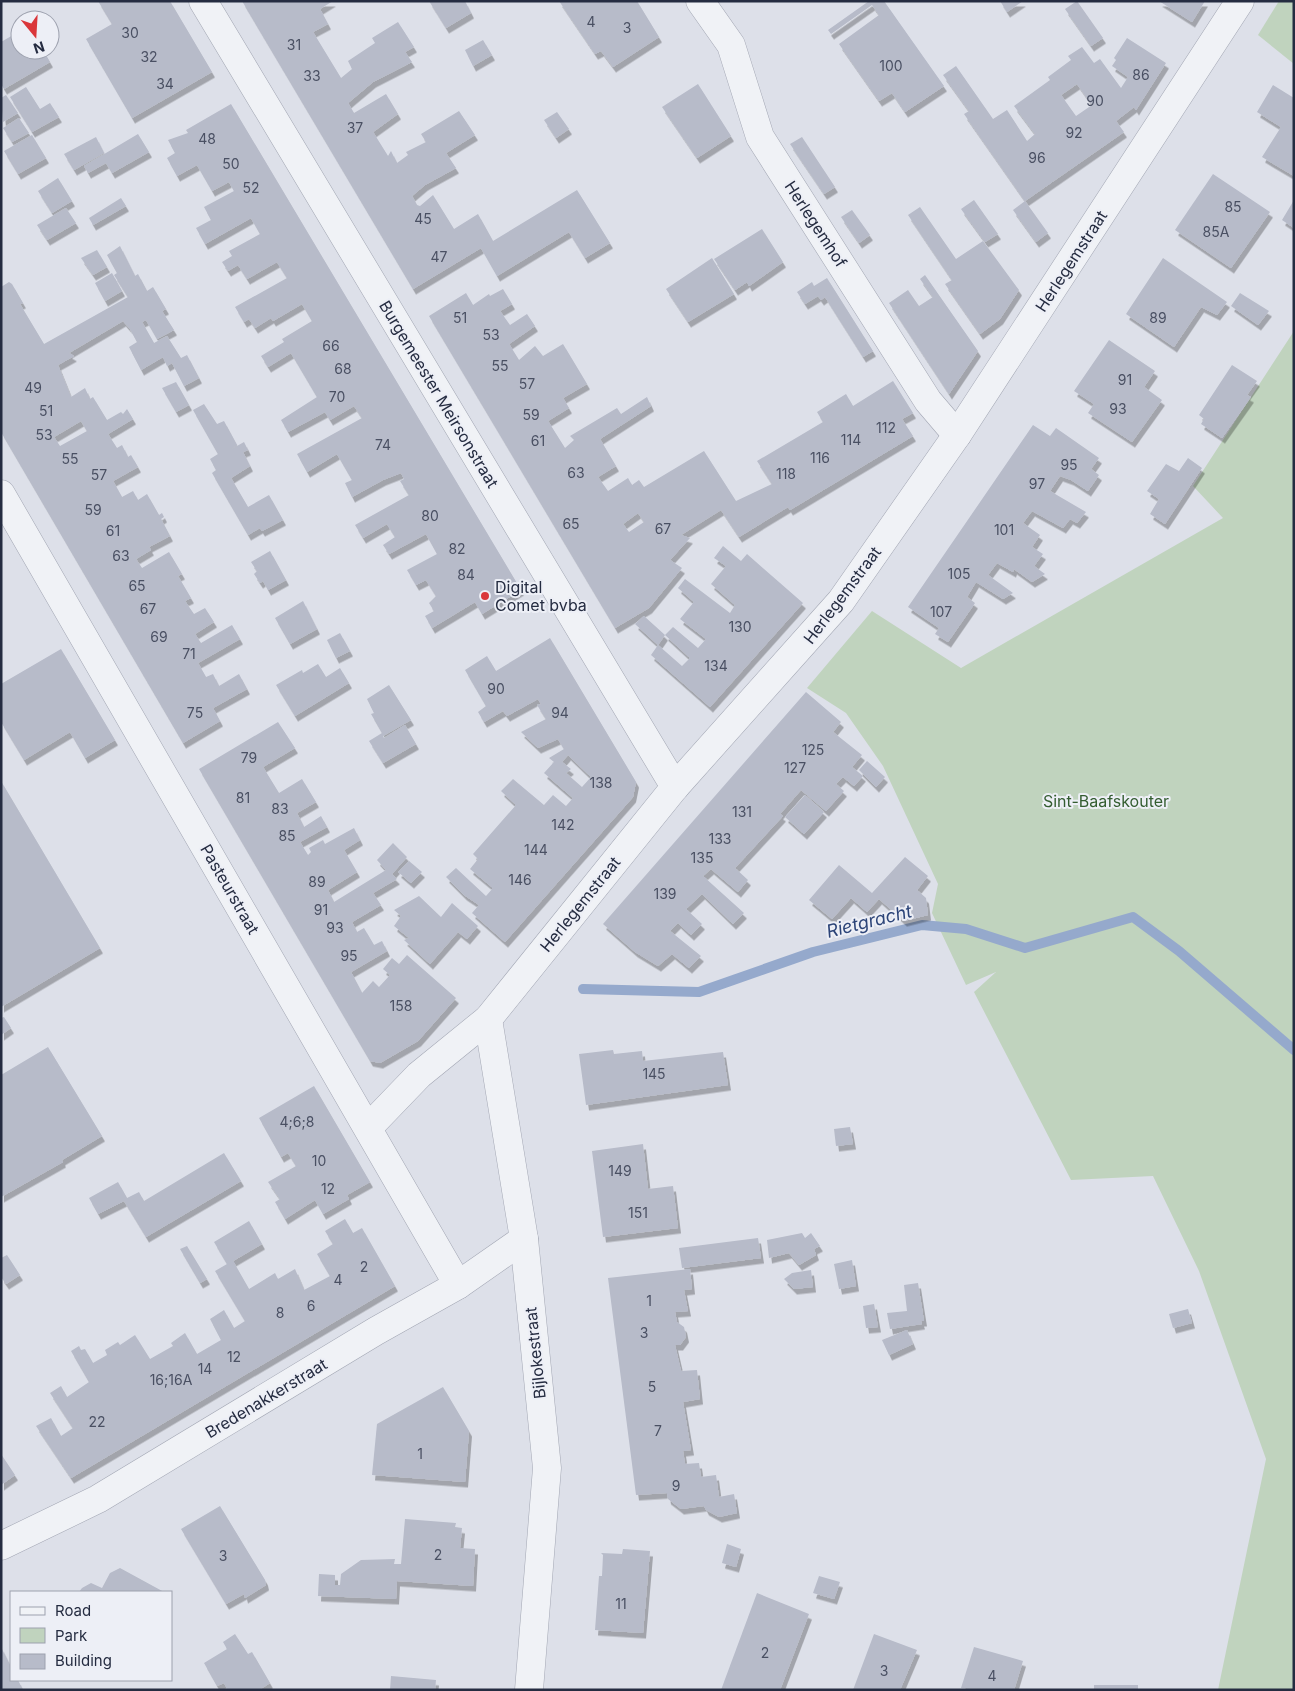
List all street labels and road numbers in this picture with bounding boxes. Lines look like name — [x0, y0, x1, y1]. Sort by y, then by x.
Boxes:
street label: Herlegemhof — [781, 177, 851, 271]
street label: Herlegemstraat — [1031, 207, 1111, 315]
street label: Burgemeester Meirsonstraat — [375, 297, 503, 491]
street label: Herlegemstraat — [799, 542, 885, 648]
street label: Pasteurstraat — [196, 841, 264, 937]
street label: Herlegemstraat — [535, 852, 625, 956]
street label: Bijlokestraat — [520, 1306, 550, 1400]
street label: Bredenakkerstraat — [201, 1354, 331, 1442]

